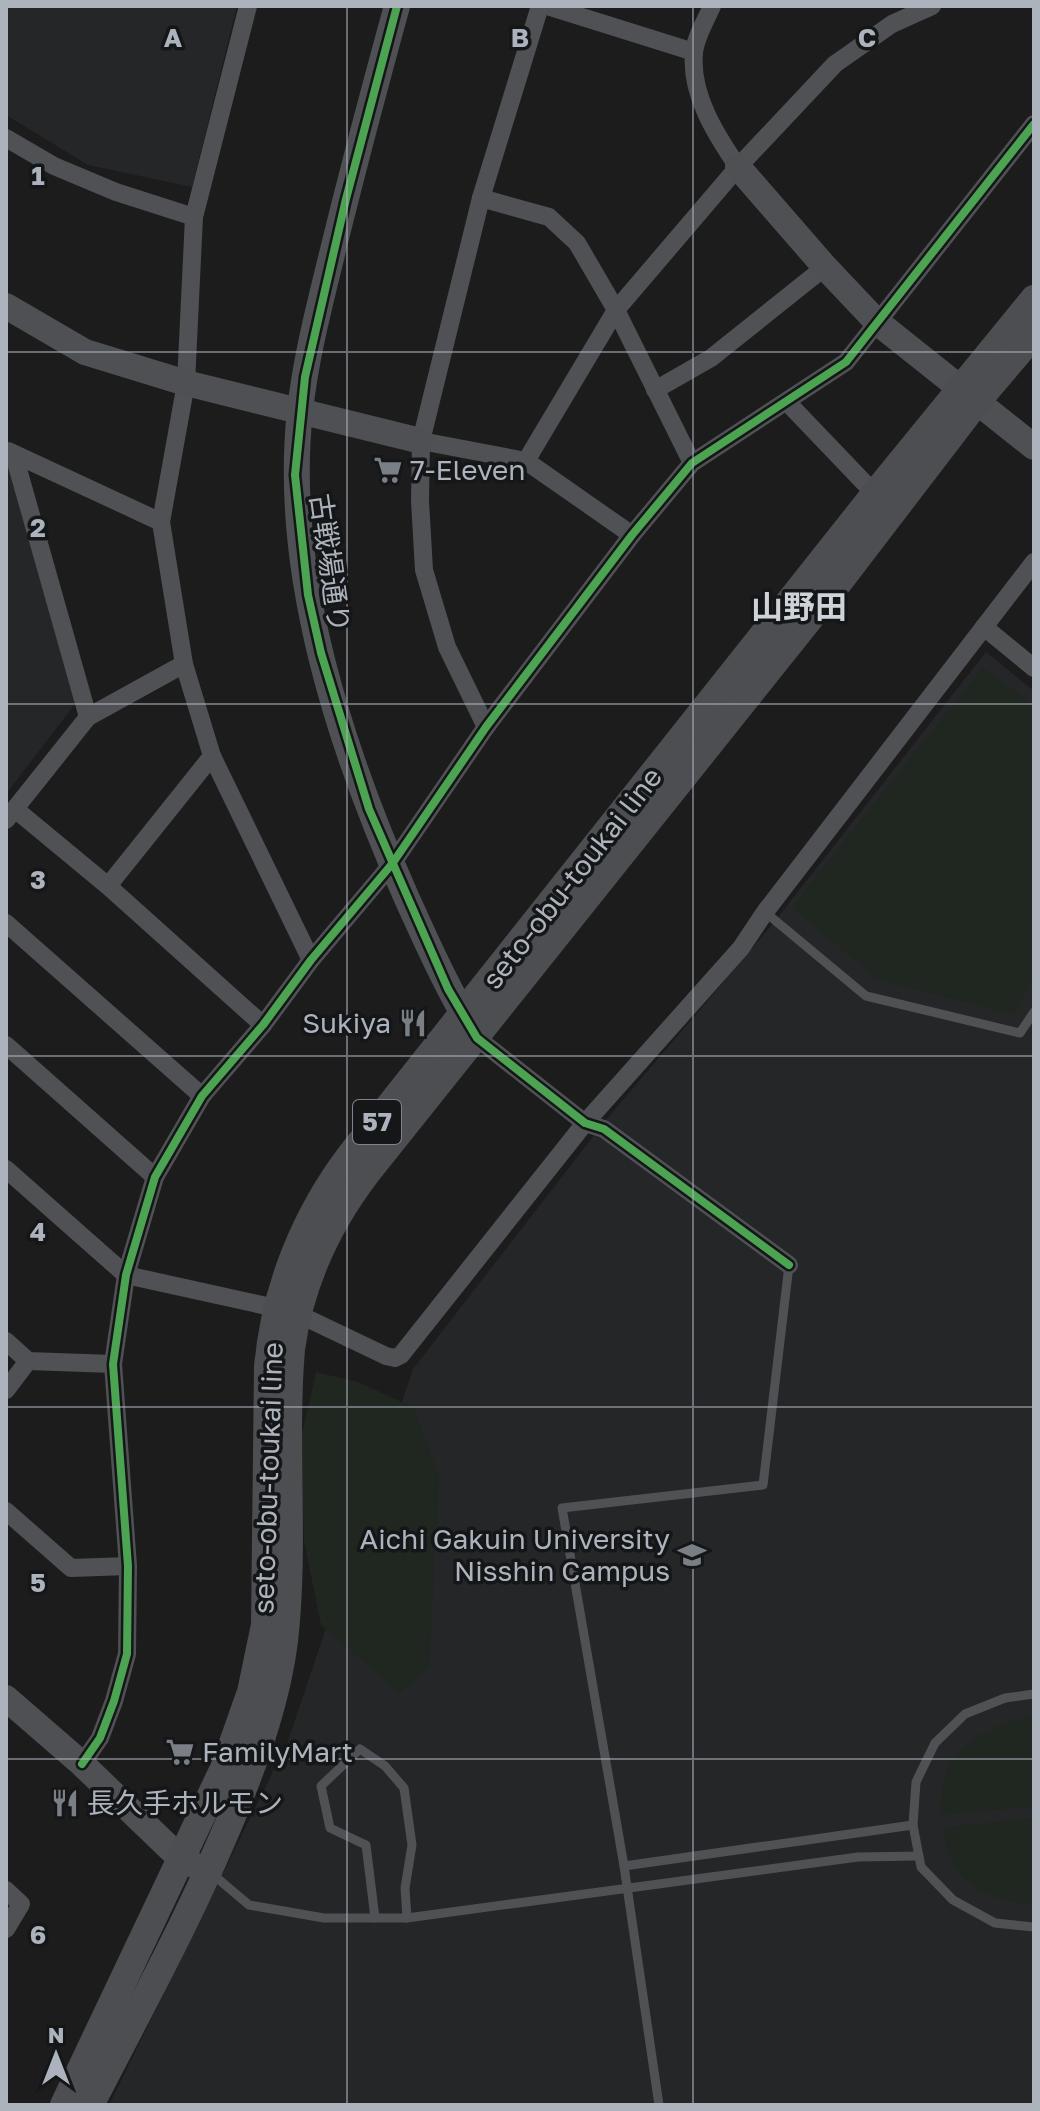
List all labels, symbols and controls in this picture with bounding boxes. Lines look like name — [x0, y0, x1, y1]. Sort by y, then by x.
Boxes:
text: A — [164, 22, 183, 53]
text: B — [511, 22, 529, 53]
text: C — [858, 22, 876, 53]
text: 1 — [31, 160, 45, 191]
place label: 7-Eleven — [410, 453, 526, 486]
supermarket icon: 7-Eleven — [373, 455, 403, 485]
street label: 古戦場通り — [304, 491, 357, 635]
text: 2 — [30, 512, 46, 543]
district label: 山野田 — [751, 587, 847, 625]
street label: seto-obu-toukai line — [475, 760, 668, 995]
text: 3 — [30, 864, 46, 895]
place label: Sukiya — [302, 1006, 391, 1039]
restaurant icon: Sukiya — [398, 1008, 428, 1038]
road number: 57 — [353, 1100, 401, 1144]
text: 4 — [30, 1216, 46, 1247]
street label: seto-obu-toukai line — [246, 1341, 289, 1615]
place label: Aichi Gakuin University Nisshin Campus — [359, 1522, 670, 1587]
school or university icon: Aichi Gakuin University Nisshin Campus — [677, 1540, 707, 1570]
text: 5 — [30, 1567, 46, 1598]
place label: FamilyMart — [202, 1735, 353, 1768]
supermarket icon: FamilyMart — [165, 1737, 195, 1767]
place label: 長久手ホルモン — [87, 1786, 283, 1819]
restaurant icon: 長久手ホルモン — [50, 1788, 80, 1818]
text: 6 — [30, 1919, 46, 1950]
north arrow — [16, 2015, 96, 2095]
text: N — [48, 2021, 64, 2048]

